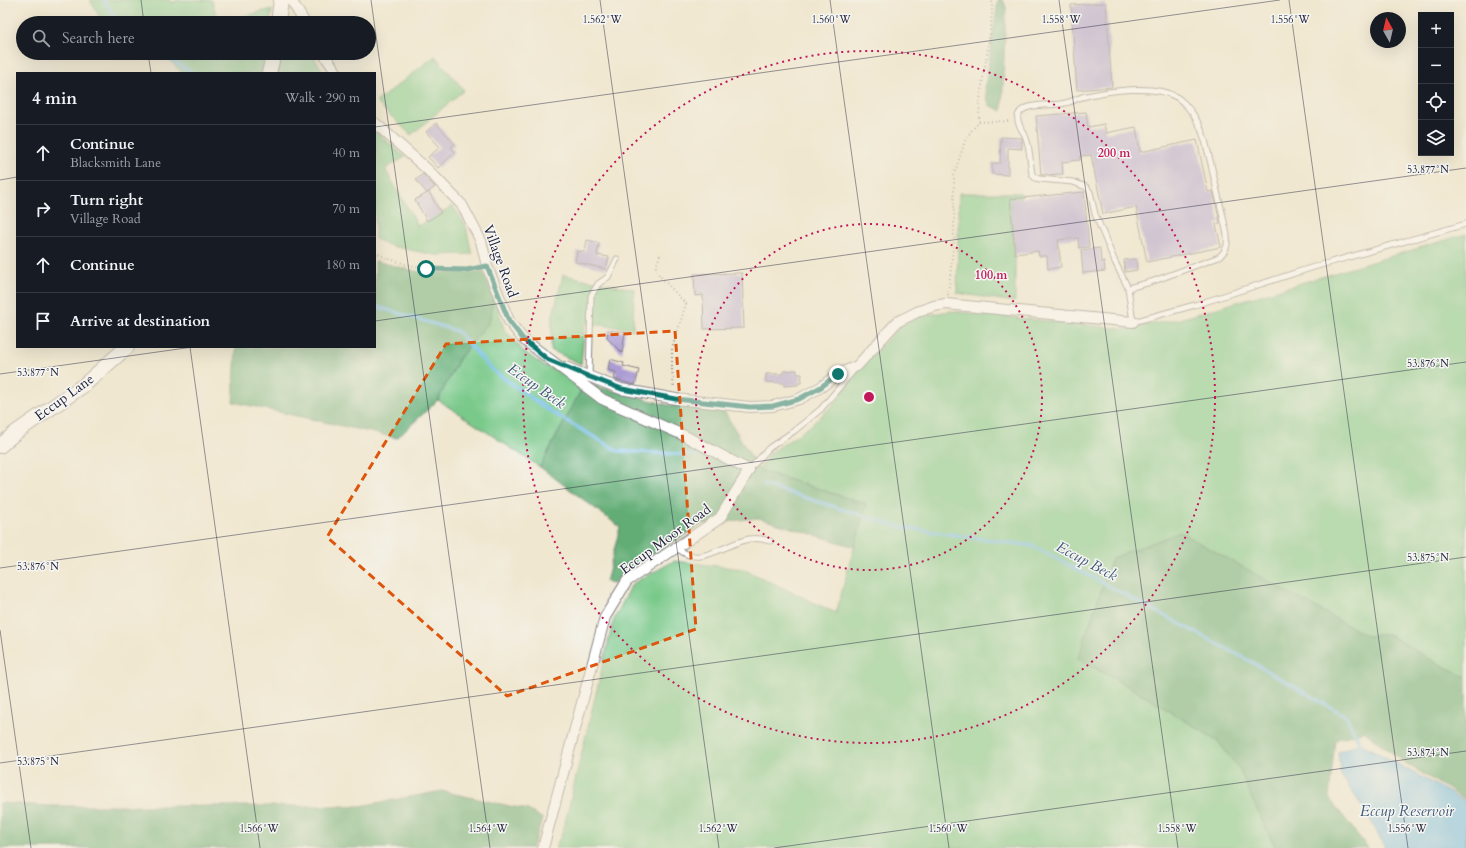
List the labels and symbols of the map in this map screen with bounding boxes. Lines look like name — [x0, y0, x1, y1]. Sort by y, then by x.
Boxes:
north arrow — [1370, 12, 1406, 48]
text: 1.562°W — [582, 13, 623, 27]
text: 1.560°W — [811, 13, 852, 27]
text: 1.558°W — [1041, 13, 1082, 27]
text: 1.556°W — [1270, 13, 1311, 27]
text: 200 m — [1098, 145, 1131, 161]
text: 53.877°N — [1407, 163, 1449, 177]
street label: Village Road — [479, 222, 523, 301]
route start — [417, 260, 435, 278]
text: 100 m — [975, 267, 1008, 283]
text: 53.876°N — [1407, 357, 1449, 371]
water label: Eccup Beck — [504, 359, 570, 414]
route end — [829, 365, 847, 383]
text: 53.877°N — [17, 366, 59, 380]
street label: Eccup Lane — [31, 369, 98, 425]
centre of rings — [862, 390, 876, 404]
street label: Eccup Moor Road — [616, 500, 715, 579]
water label: Eccup Beck — [1053, 537, 1122, 586]
text: 53.875°N — [1407, 551, 1449, 565]
text: 53.876°N — [17, 560, 59, 574]
text: 53.874°N — [1407, 746, 1449, 760]
text: 53.875°N — [17, 755, 59, 769]
water label: Eccup Reservoir — [1360, 801, 1455, 821]
text: 1.566°W — [239, 822, 280, 836]
text: 1.564°W — [468, 822, 509, 836]
text: 1.562°W — [698, 822, 739, 836]
text: 1.560°W — [928, 822, 969, 836]
text: 1.558°W — [1157, 822, 1198, 836]
text: 1.556°W — [1387, 822, 1428, 836]

